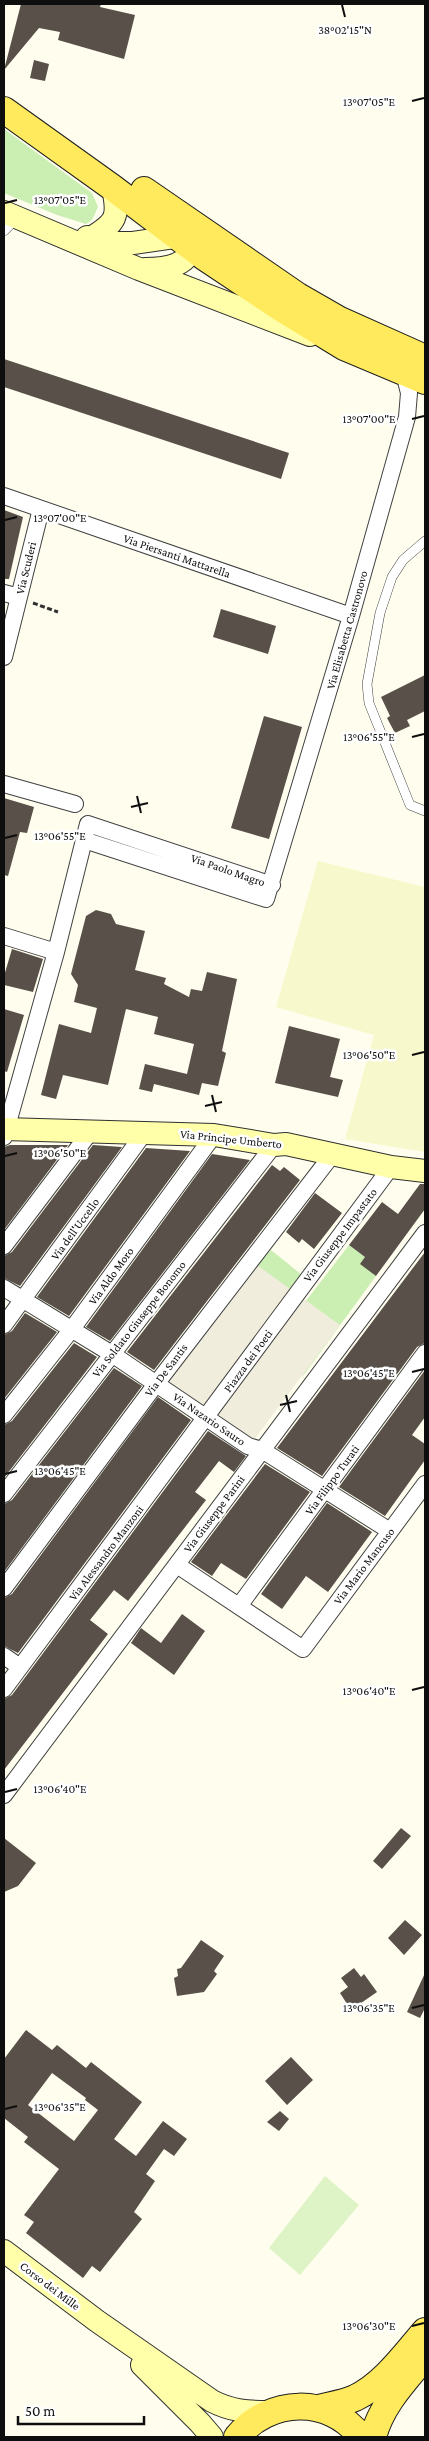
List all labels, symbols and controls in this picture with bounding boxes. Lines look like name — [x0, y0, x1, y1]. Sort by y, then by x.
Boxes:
text: 38°02'15"N — [318, 23, 372, 37]
text: 13°07'05"E — [343, 95, 396, 109]
text: 13°07'05"E — [34, 193, 87, 207]
text: 13°07'00"E — [342, 412, 396, 426]
text: 13°07'00"E — [33, 511, 87, 525]
street label: Via Piersanti Mattarella — [122, 531, 233, 581]
street label: Via Scuderi — [13, 540, 39, 596]
street label: Via Elisabetta Castronovo — [323, 569, 371, 691]
text: 13°06'55"E — [343, 730, 395, 744]
text: 13°06'55"E — [34, 829, 86, 843]
street label: Via Paolo Magro — [189, 851, 267, 889]
text: 13°06'50"E — [343, 1048, 396, 1062]
street label: Via Principe Umberto — [179, 1127, 283, 1151]
text: 13°06'50"E — [34, 1146, 87, 1160]
street label: Via Giuseppe Impastato — [300, 1185, 380, 1285]
street label: Via dell'Uccello — [48, 1195, 102, 1263]
street label: Via Aldo Moro — [85, 1244, 137, 1308]
street label: Via Soldato Giuseppe Bonomo — [89, 1258, 189, 1380]
street label: Piazza dei Poeti — [221, 1327, 275, 1395]
street label: Via De Santis — [142, 1341, 191, 1399]
text: 13°06'45"E — [343, 1366, 395, 1380]
street label: Via Nazario Sauro — [170, 1390, 248, 1449]
street label: Via Filippo Turati — [302, 1442, 362, 1518]
text: 13°06'45"E — [34, 1464, 86, 1478]
street label: Via Giuseppe Parini — [180, 1473, 248, 1555]
street label: Via Alessandro Manzoni — [66, 1503, 146, 1603]
street label: Via Mario Mancuso — [331, 1525, 398, 1607]
text: 13°06'40"E — [343, 1684, 396, 1698]
text: 13°06'40"E — [34, 1782, 87, 1796]
text: 13°06'35"E — [343, 2001, 395, 2015]
text: 13°06'35"E — [34, 2100, 86, 2114]
street label: Corso dei Mille — [17, 2259, 83, 2313]
text: 13°06'30"E — [343, 2319, 396, 2333]
scale bar — [18, 2394, 144, 2426]
text: 50 m — [25, 2403, 55, 2419]

